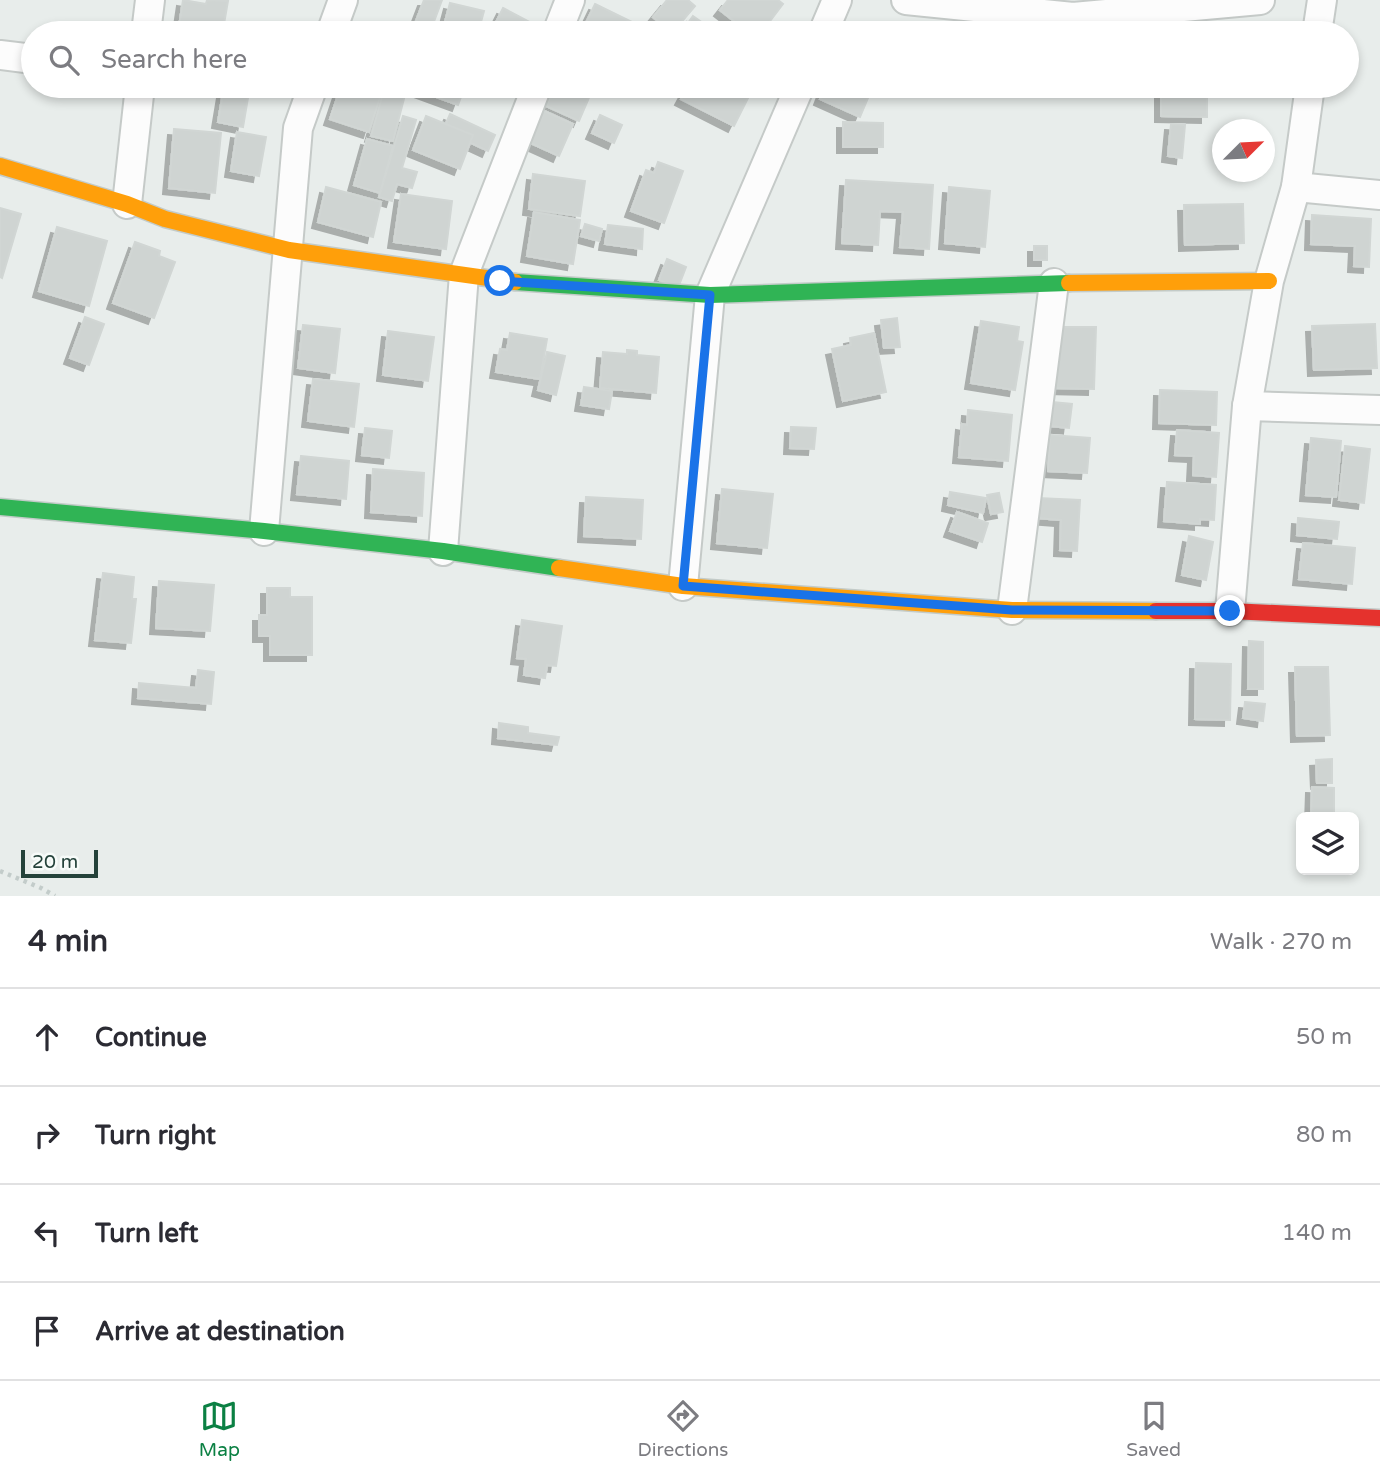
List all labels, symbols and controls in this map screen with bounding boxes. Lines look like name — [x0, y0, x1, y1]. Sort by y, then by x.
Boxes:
search box — [21, 21, 1359, 98]
icon: search — [45, 41, 83, 79]
text: Search here — [101, 44, 247, 75]
north arrow — [1212, 119, 1275, 182]
route start — [484, 265, 515, 296]
route end — [1214, 595, 1245, 626]
map controls — [1296, 812, 1359, 875]
button: layers — [1296, 812, 1359, 875]
scale bar — [21, 847, 98, 879]
text: 20 m — [32, 851, 78, 873]
text: 4 min — [28, 923, 108, 960]
text: Walk · 270 m — [1210, 928, 1352, 956]
icon: ahead — [28, 1018, 66, 1056]
text: Continue — [95, 1022, 207, 1053]
text: 50 m — [1296, 1023, 1352, 1051]
icon: right — [28, 1116, 66, 1154]
text: Turn right — [95, 1120, 216, 1151]
text: 80 m — [1296, 1121, 1352, 1149]
icon: left — [28, 1214, 66, 1252]
text: Turn left — [95, 1218, 198, 1249]
text: 140 m — [1282, 1219, 1352, 1247]
icon: arrive — [28, 1312, 66, 1350]
text: Arrive at destination — [95, 1316, 345, 1347]
tab: Map — [199, 1397, 240, 1461]
tab: Directions — [638, 1397, 729, 1461]
tab: Saved — [1126, 1397, 1181, 1461]

